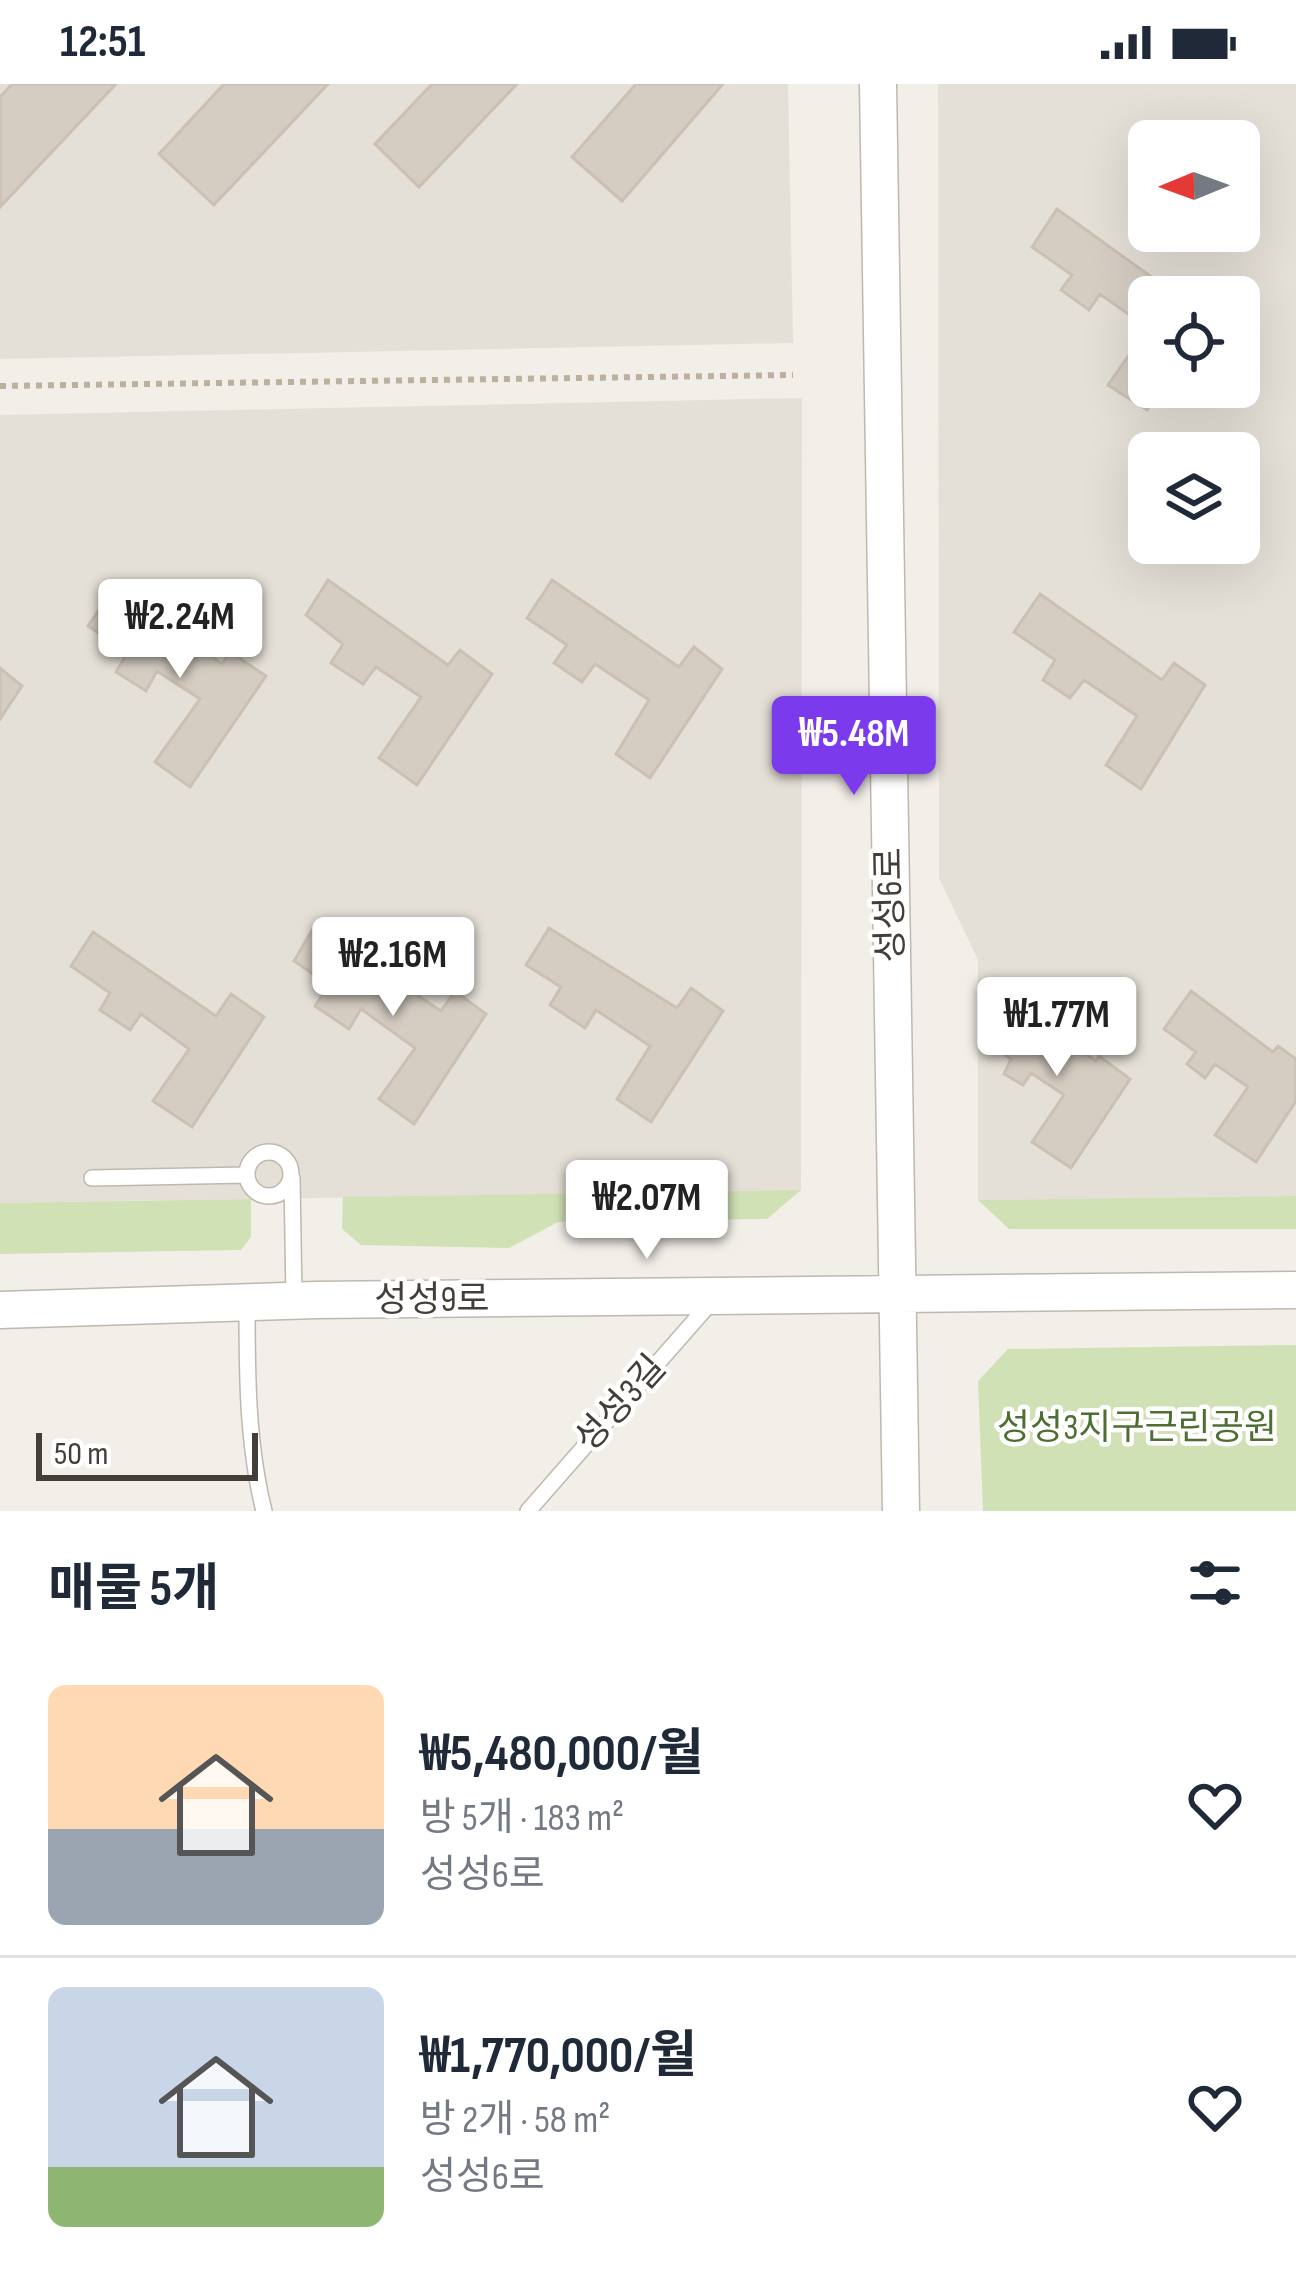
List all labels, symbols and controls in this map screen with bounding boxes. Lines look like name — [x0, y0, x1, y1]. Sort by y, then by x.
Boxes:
text: 12:51 — [60, 15, 145, 70]
north arrow — [1128, 120, 1260, 252]
map controls — [1128, 120, 1260, 564]
button: locate — [1128, 276, 1260, 408]
button: layers — [1128, 432, 1260, 564]
pin: ₩2.24M — [82, 579, 278, 681]
text: ₩2.24M — [125, 594, 235, 641]
pin: ₩5.48M — [756, 696, 952, 798]
text: ₩5.48M — [799, 711, 909, 758]
street label: 성성6로 — [868, 847, 914, 963]
pin: ₩2.16M — [295, 917, 491, 1019]
text: ₩2.16M — [339, 932, 447, 979]
pin: ₩1.77M — [959, 977, 1155, 1079]
text: ₩1.77M — [1004, 992, 1110, 1039]
pin: ₩2.07M — [549, 1160, 745, 1262]
text: ₩2.07M — [593, 1175, 701, 1222]
street label: 성성9로 — [374, 1279, 490, 1322]
street label: 성성3길 — [567, 1347, 675, 1461]
park label: 성성3지구근린공원 — [997, 1407, 1277, 1450]
scale bar — [36, 1427, 258, 1480]
text: 50 m — [54, 1434, 108, 1474]
icon: filters — [1182, 1550, 1248, 1616]
text: 매물 5개 — [48, 1559, 219, 1620]
text: ₩5,480,000/월 — [420, 1724, 704, 1785]
icon: home — [144, 1733, 288, 1877]
icon: heart — [1182, 1772, 1248, 1838]
text: 방 5개 · 183 m² — [420, 1795, 624, 1842]
text: 성성6로 — [420, 1852, 545, 1899]
text: ₩1,770,000/월 — [420, 2026, 697, 2087]
icon: home — [144, 2035, 288, 2179]
icon: heart — [1182, 2074, 1248, 2140]
text: 방 2개 · 58 m² — [420, 2097, 610, 2144]
text: 성성6로 — [420, 2154, 545, 2201]

